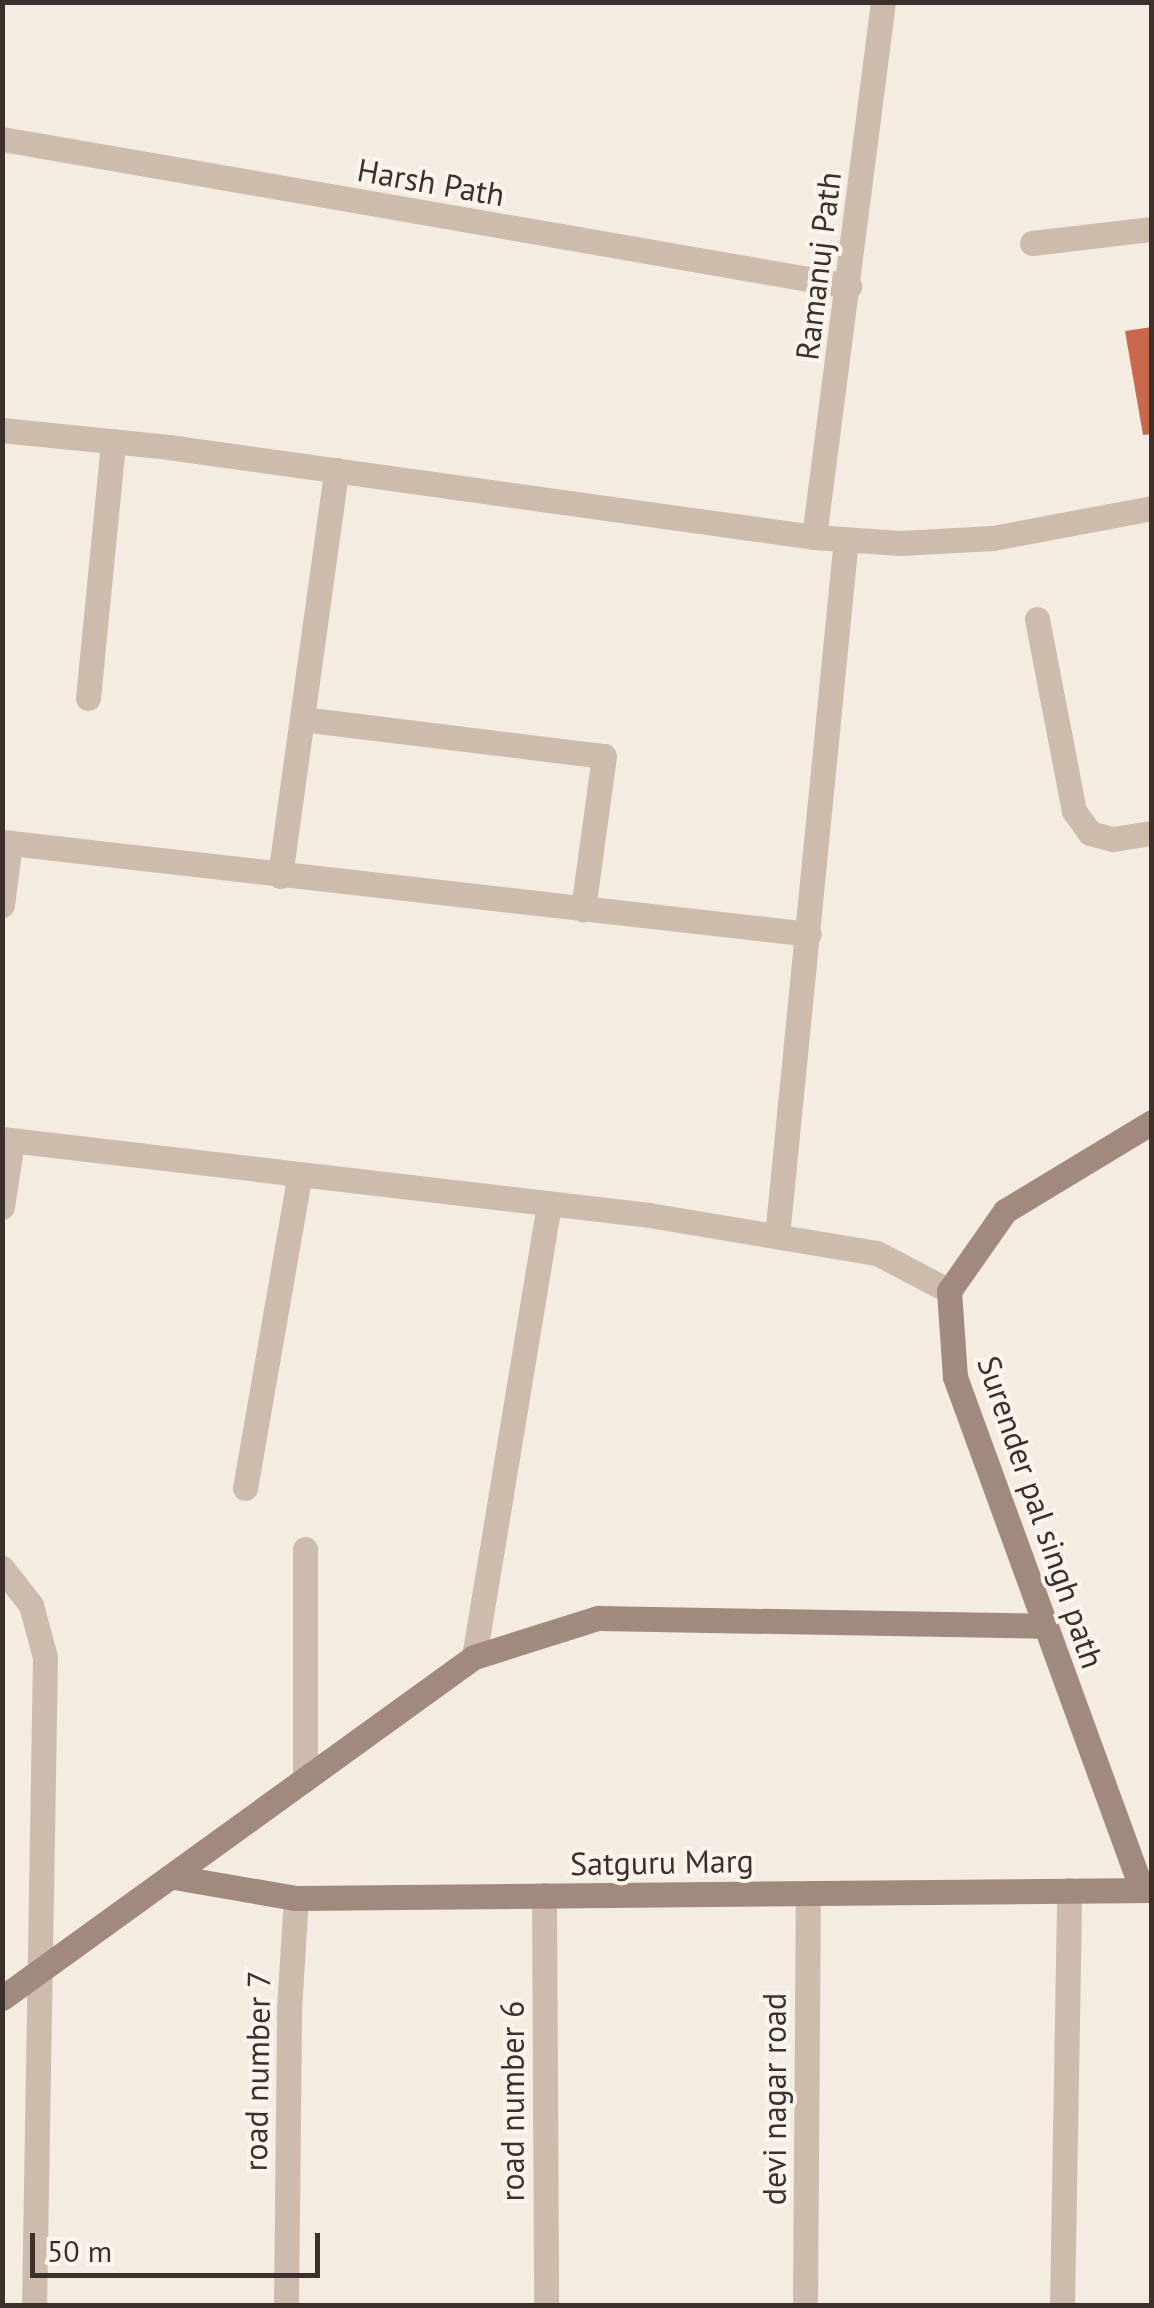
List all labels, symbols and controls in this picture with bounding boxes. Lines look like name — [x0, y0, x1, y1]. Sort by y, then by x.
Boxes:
street label: Harsh Path — [354, 150, 508, 214]
street label: Ramanuj Path — [787, 170, 849, 362]
street label: Surender pal singh path — [970, 1351, 1112, 1673]
street label: Satguru Marg — [570, 1841, 754, 1883]
street label: road number 7 — [236, 1970, 278, 2172]
street label: devi nagar road — [755, 1993, 793, 2205]
street label: road number 6 — [493, 2001, 531, 2201]
scale bar — [35, 2213, 325, 2275]
text: 50 m — [47, 2231, 112, 2270]

